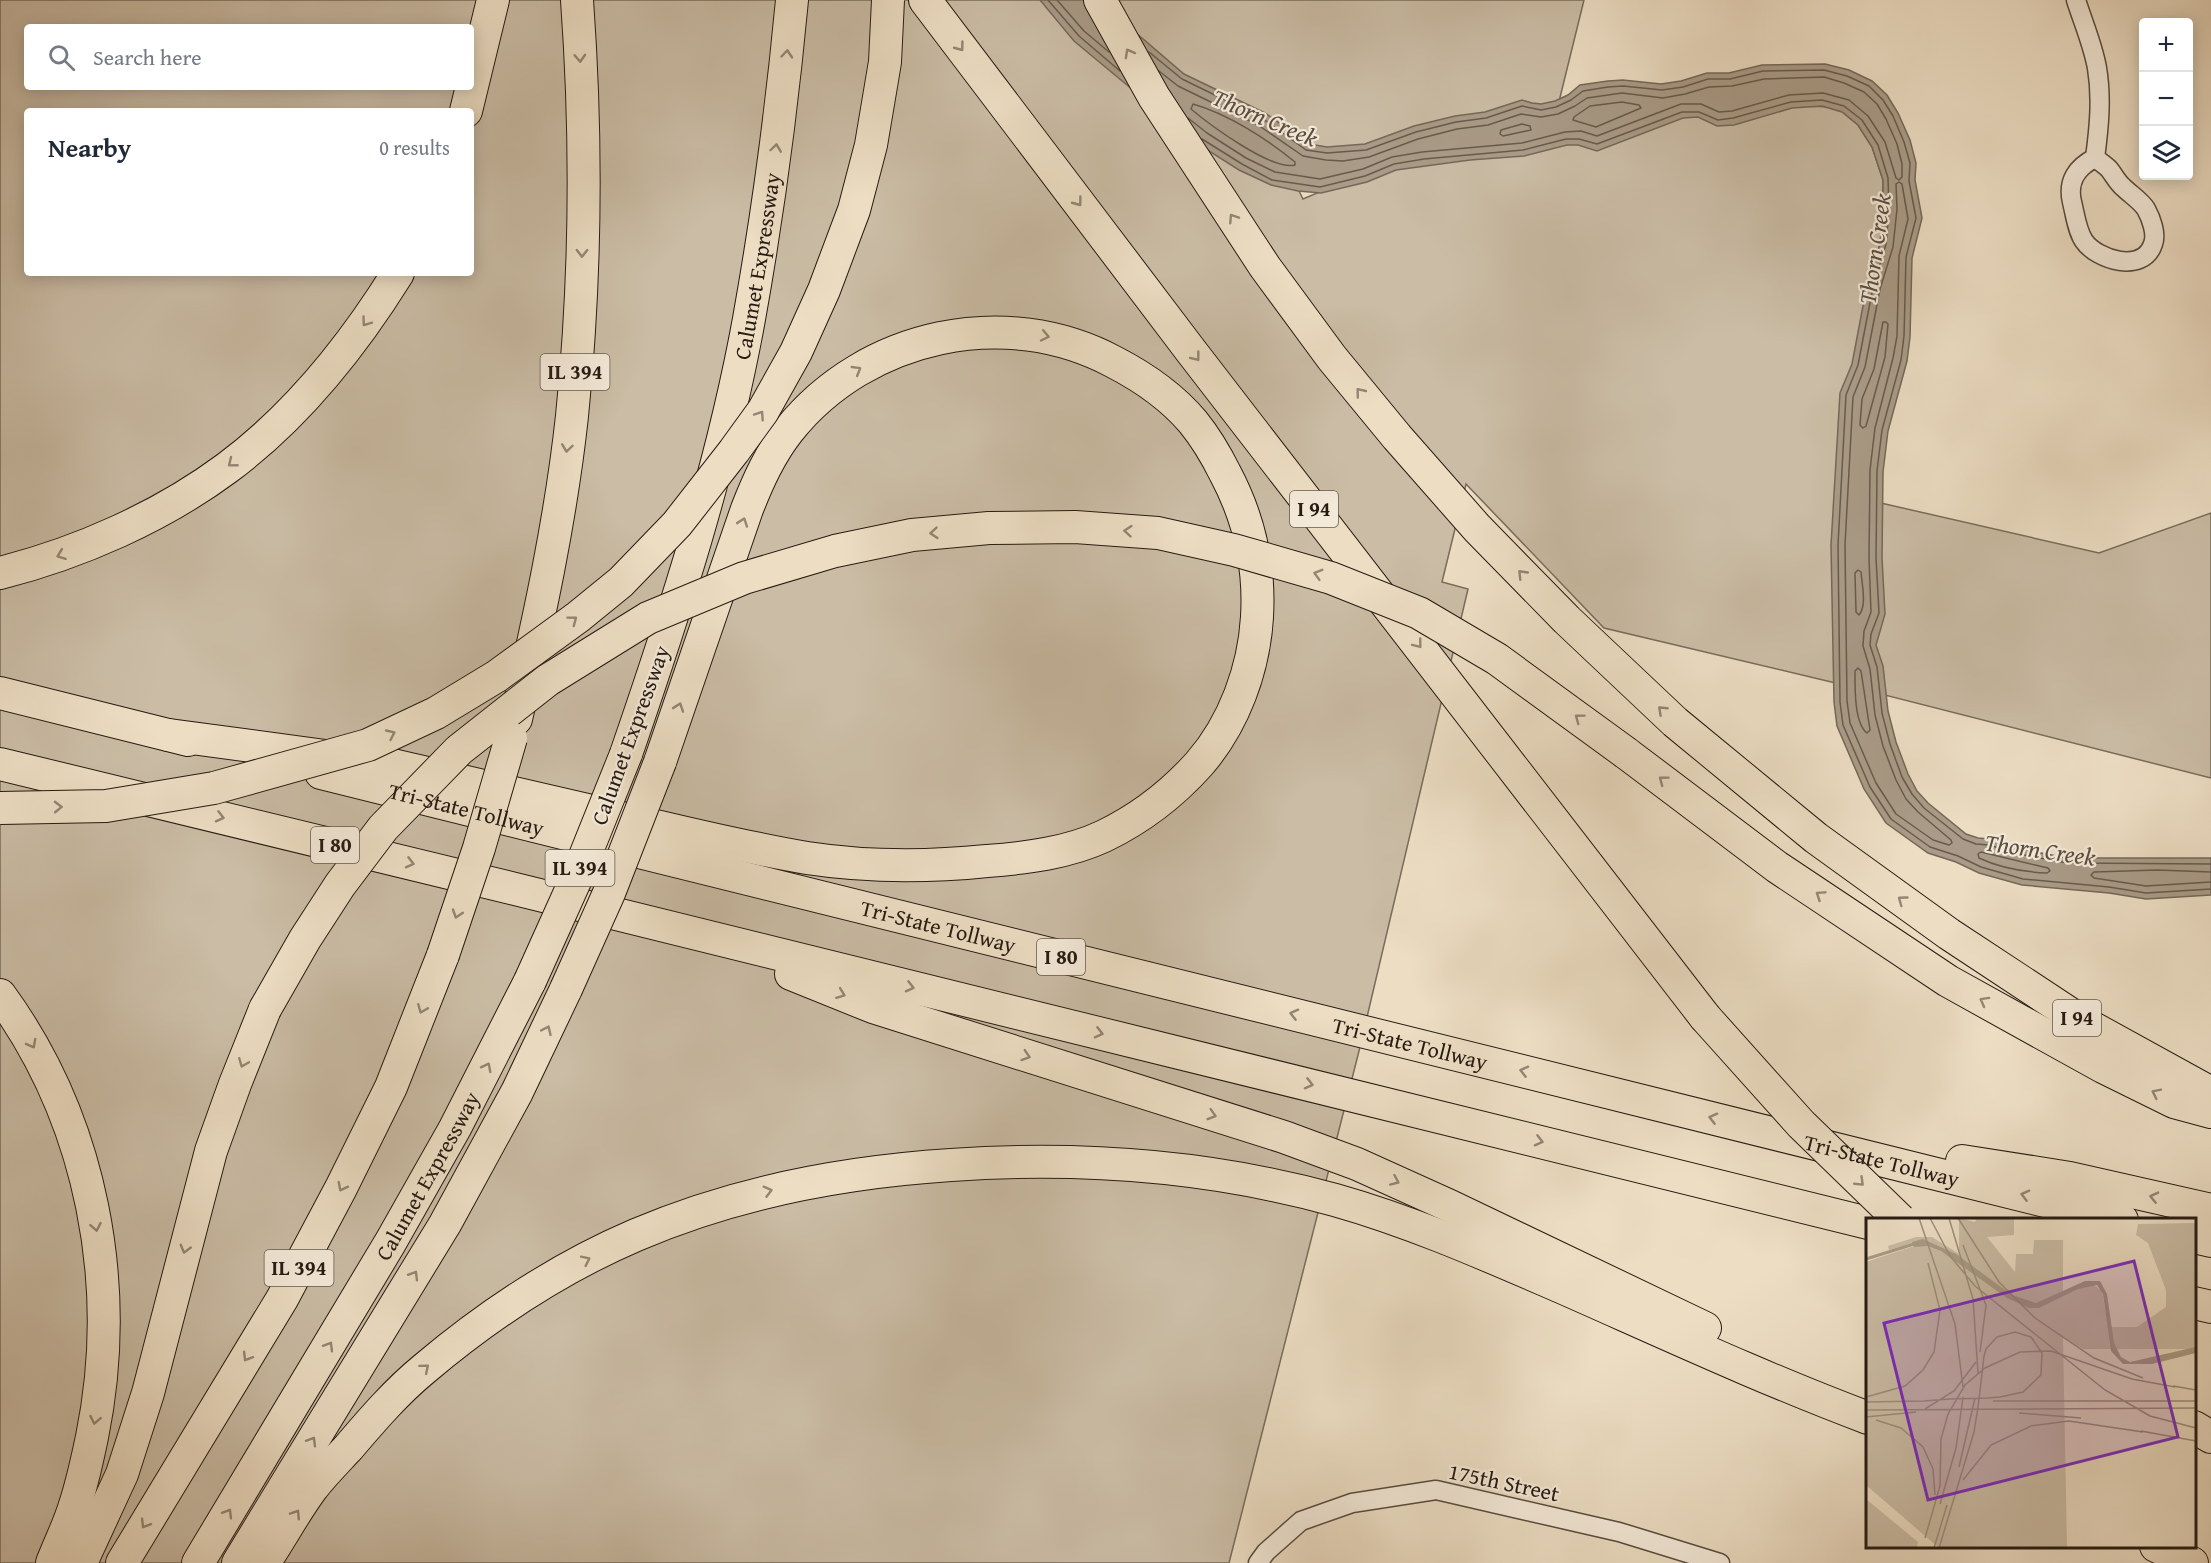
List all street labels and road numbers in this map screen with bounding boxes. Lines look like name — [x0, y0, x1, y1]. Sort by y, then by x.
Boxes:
street label: Calumet Expressway — [726, 171, 788, 362]
road number: IL 394 — [540, 354, 610, 390]
road number: I 94 — [1290, 491, 1338, 527]
street label: Calumet Expressway — [583, 641, 677, 829]
street label: Tri-State Tollway — [386, 774, 548, 844]
road number: I 80 — [311, 827, 359, 863]
road number: IL 394 — [546, 850, 614, 886]
street label: Tri-State Tollway — [857, 892, 1019, 961]
road number: I 80 — [1037, 939, 1085, 975]
road number: I 94 — [2053, 1000, 2101, 1036]
street label: Tri-State Tollway — [1329, 1009, 1491, 1078]
street label: Calumet Expressway — [367, 1086, 487, 1266]
street label: Tri-State Tollway — [1801, 1126, 1963, 1195]
road number: IL 394 — [264, 1250, 334, 1286]
street label: 175th Street — [1446, 1455, 1563, 1509]

